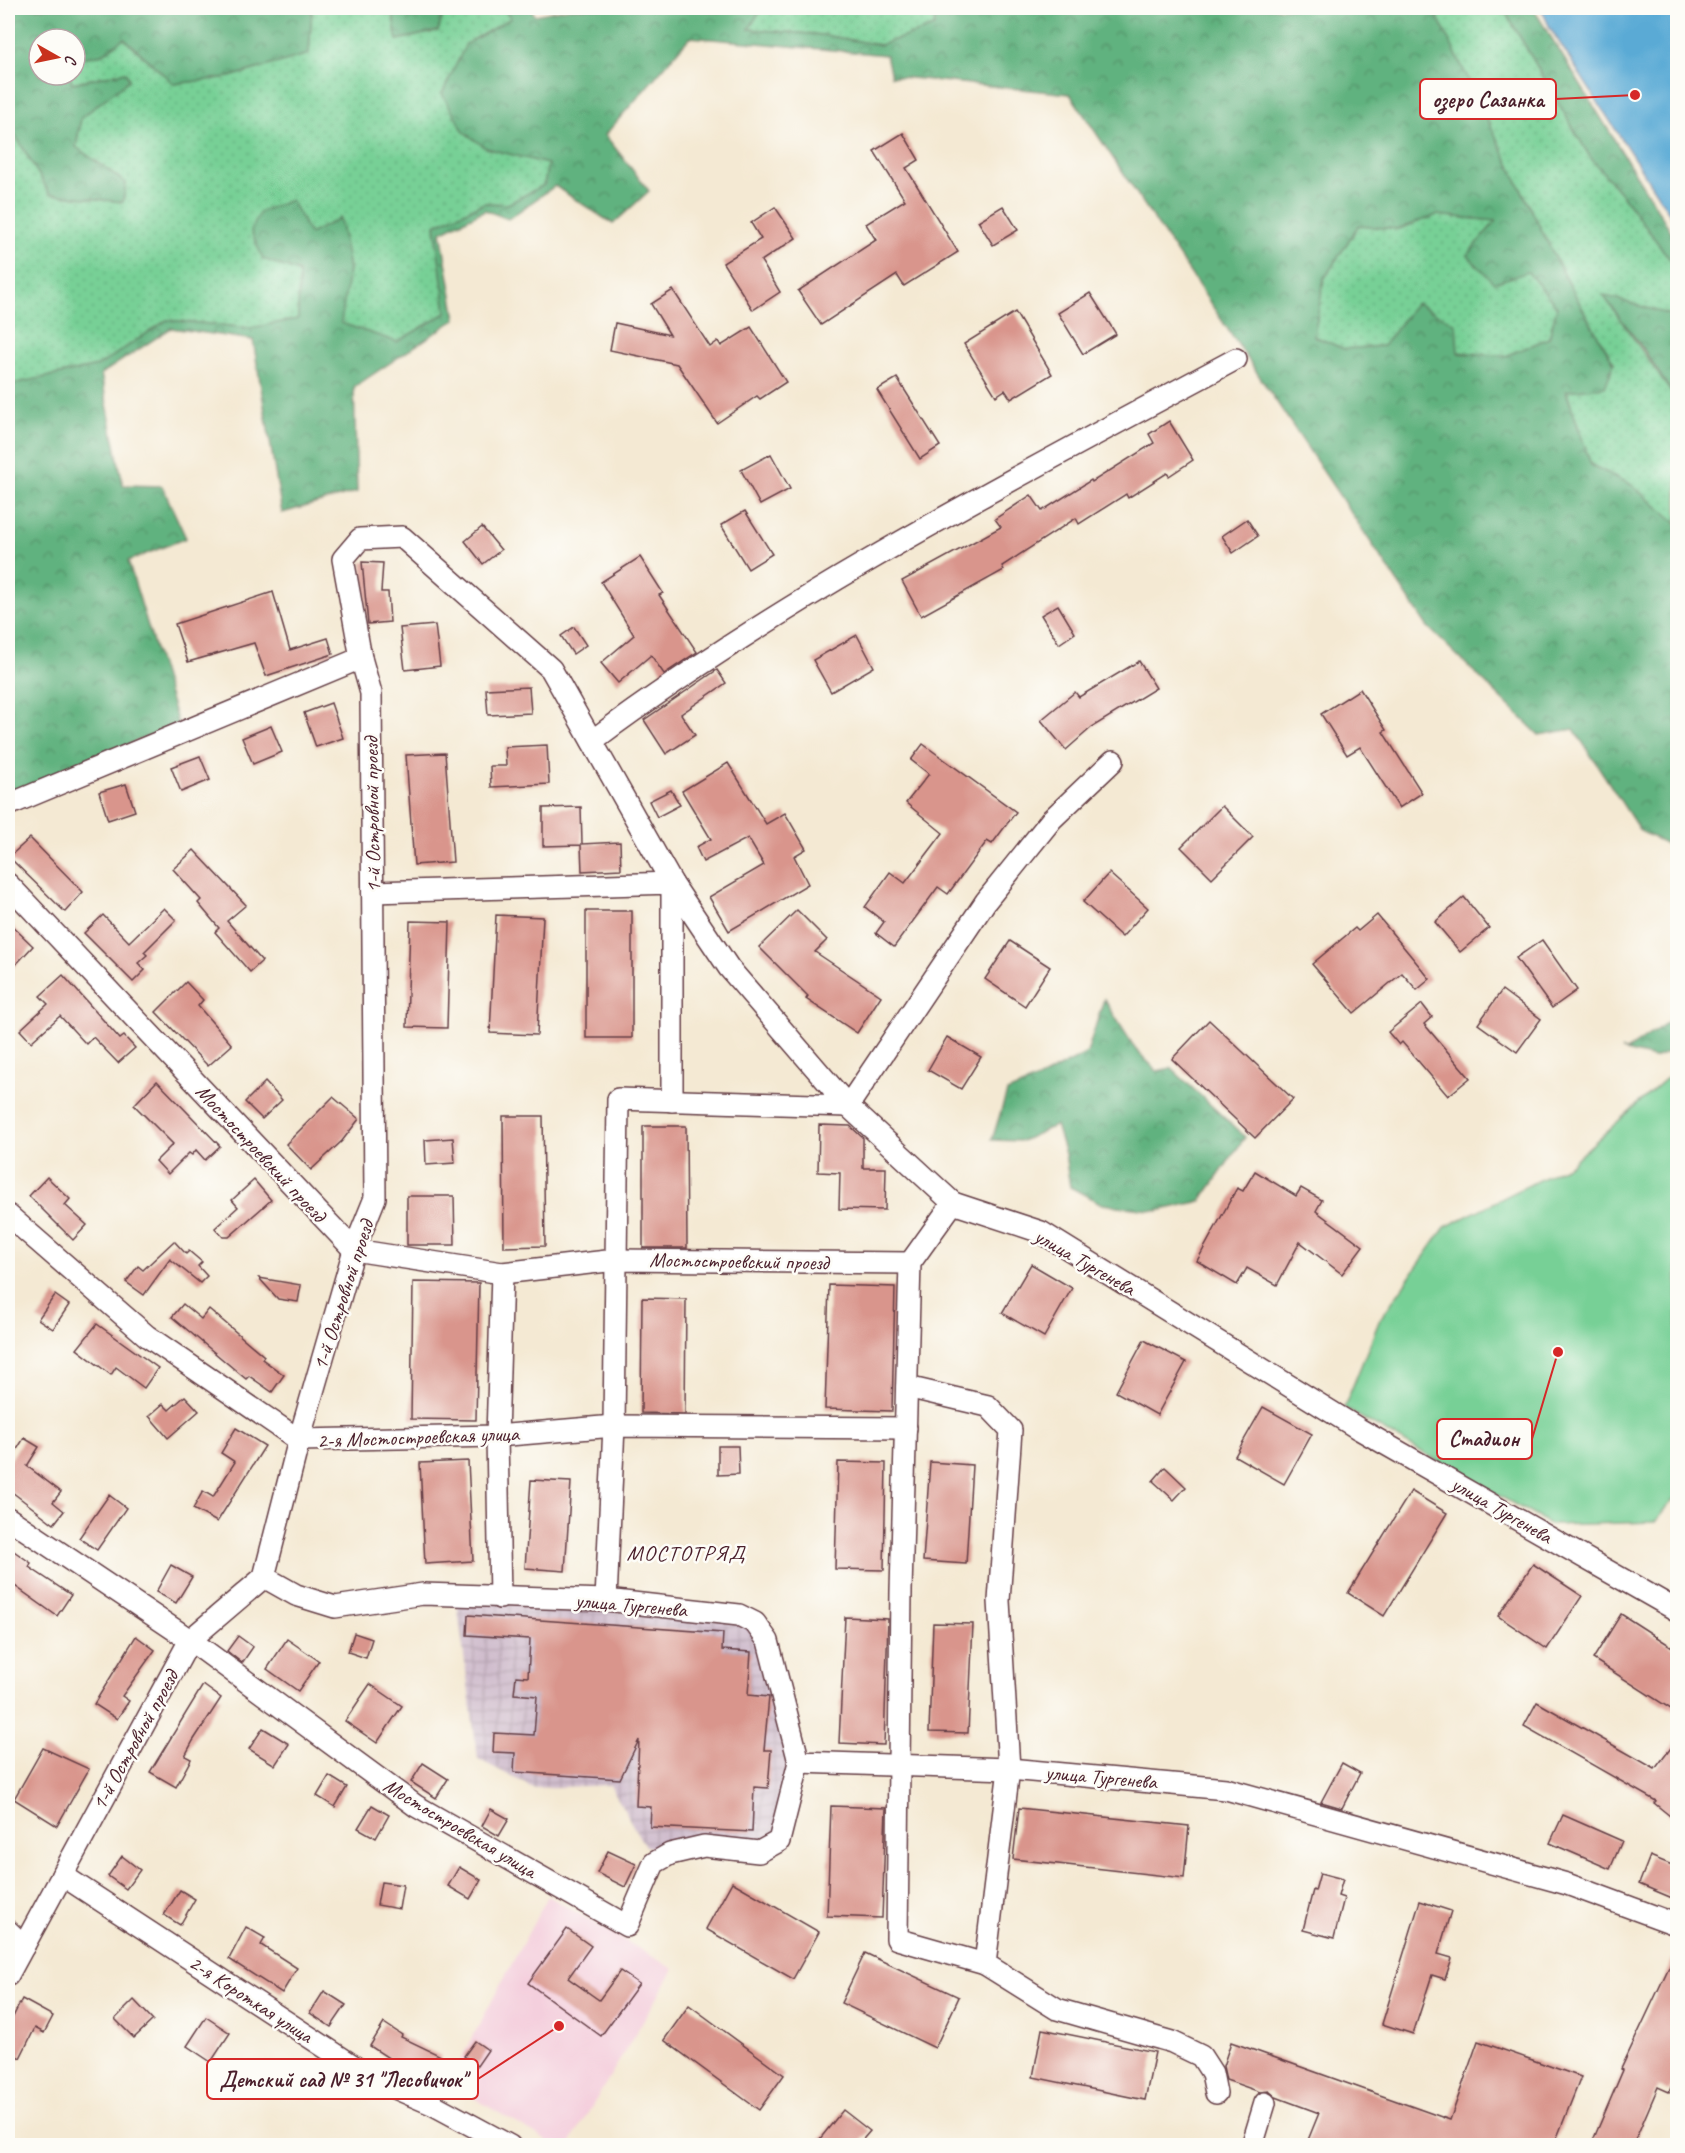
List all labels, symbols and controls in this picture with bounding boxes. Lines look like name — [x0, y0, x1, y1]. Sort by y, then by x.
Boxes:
north arrow — [27, 27, 87, 87]
text: С — [60, 54, 81, 67]
callout: озеро Сазанка — [1420, 79, 1556, 119]
text: озеро Сазанка — [1432, 86, 1546, 115]
street label: 1-й Островной проезд — [358, 734, 386, 893]
street label: Мостостроевский проезд — [190, 1079, 333, 1229]
street label: 1-й Островной проезд — [307, 1214, 380, 1373]
street label: улица Тургенева — [1028, 1222, 1141, 1302]
street label: Мостостроевский проезд — [649, 1246, 831, 1276]
callout: Стадион — [1437, 1419, 1532, 1459]
street label: 2-я Мостостроевская улица — [317, 1420, 521, 1454]
text: Стадион — [1449, 1425, 1521, 1453]
street label: улица Тургенева — [1445, 1470, 1558, 1550]
district label: МОСТОТРЯД — [626, 1539, 746, 1567]
street label: улица Тургенева — [572, 1587, 690, 1623]
street label: 1-й Островной проезд — [86, 1663, 185, 1814]
street label: улица Тургенева — [1042, 1759, 1160, 1795]
street label: Мостостроевская улица — [379, 1772, 543, 1885]
street label: 2-я Короткая улица — [184, 1949, 319, 2050]
callout: Детский сад № 31 "Лесовичок" — [207, 2059, 478, 2099]
text: Детский сад № 31 "Лесовичок" — [219, 2066, 471, 2094]

